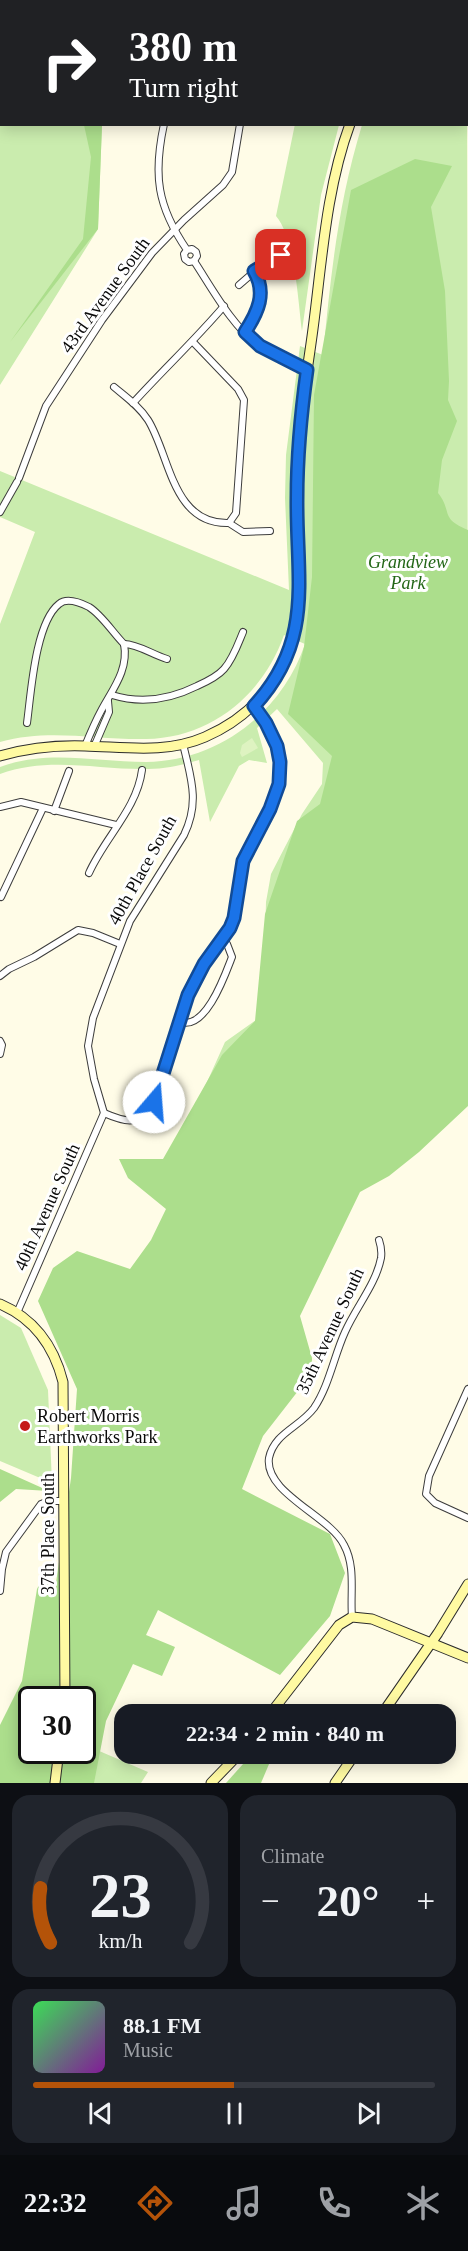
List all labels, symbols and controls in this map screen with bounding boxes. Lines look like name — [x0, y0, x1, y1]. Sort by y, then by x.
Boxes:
icon: right — [30, 24, 108, 102]
text: 380 m — [129, 24, 238, 70]
text: Turn right — [129, 73, 238, 103]
pin — [255, 229, 306, 280]
street label: 43rd Avenue South — [56, 233, 154, 357]
icon: arrive — [264, 238, 297, 271]
park label: Grandview Park — [368, 552, 448, 593]
street label: 40th Place South — [104, 812, 180, 928]
position arrow — [122, 1070, 186, 1134]
street label: 40th Avenue South — [10, 1141, 84, 1273]
street label: 35th Avenue South — [292, 1265, 368, 1397]
place label: Robert Morris Earthworks Park — [37, 1406, 157, 1447]
marker: Robert Morris Earthworks Park — [18, 1419, 32, 1433]
street label: 37th Place South — [38, 1473, 58, 1595]
speed limit sign: 30 — [18, 1686, 96, 1764]
text: 22:34 · 2 min · 840 m — [186, 1721, 384, 1746]
text: Climate — [261, 1845, 324, 1867]
text: 23 — [89, 1861, 151, 1930]
text: 20° — [317, 1876, 380, 1926]
text: − — [261, 1883, 280, 1919]
text: + — [416, 1883, 435, 1919]
text: km/h — [98, 1929, 142, 1953]
text: 88.1 FM — [123, 2013, 201, 2038]
text: Music — [123, 2039, 173, 2061]
icon: previous — [84, 2097, 117, 2130]
icon: pause — [218, 2097, 251, 2130]
icon: next — [352, 2097, 385, 2130]
icon: directions — [134, 2182, 176, 2224]
icon: music — [223, 2182, 265, 2224]
icon: phone — [313, 2182, 355, 2224]
icon: climate — [402, 2182, 444, 2224]
text: 22:32 — [24, 2188, 87, 2218]

